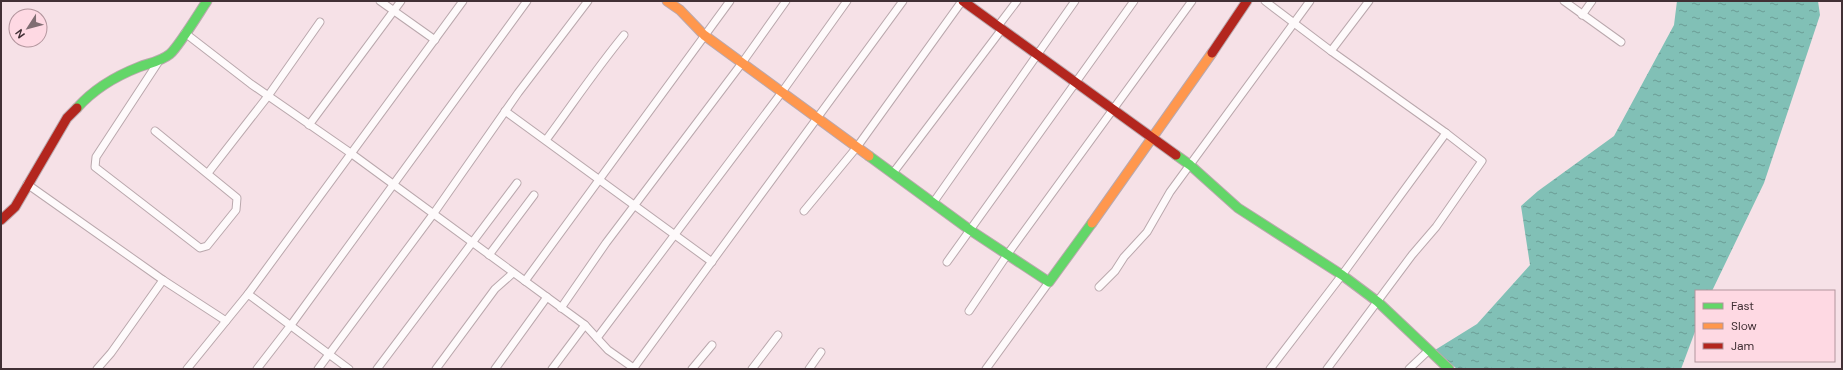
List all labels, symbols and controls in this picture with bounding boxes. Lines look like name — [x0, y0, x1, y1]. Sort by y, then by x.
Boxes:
north arrow — [8, 8, 48, 48]
text: N — [12, 27, 28, 41]
legend — [1695, 290, 1835, 362]
text: Fast — [1731, 298, 1754, 314]
text: Slow — [1731, 318, 1757, 334]
text: Jam — [1731, 338, 1754, 354]

